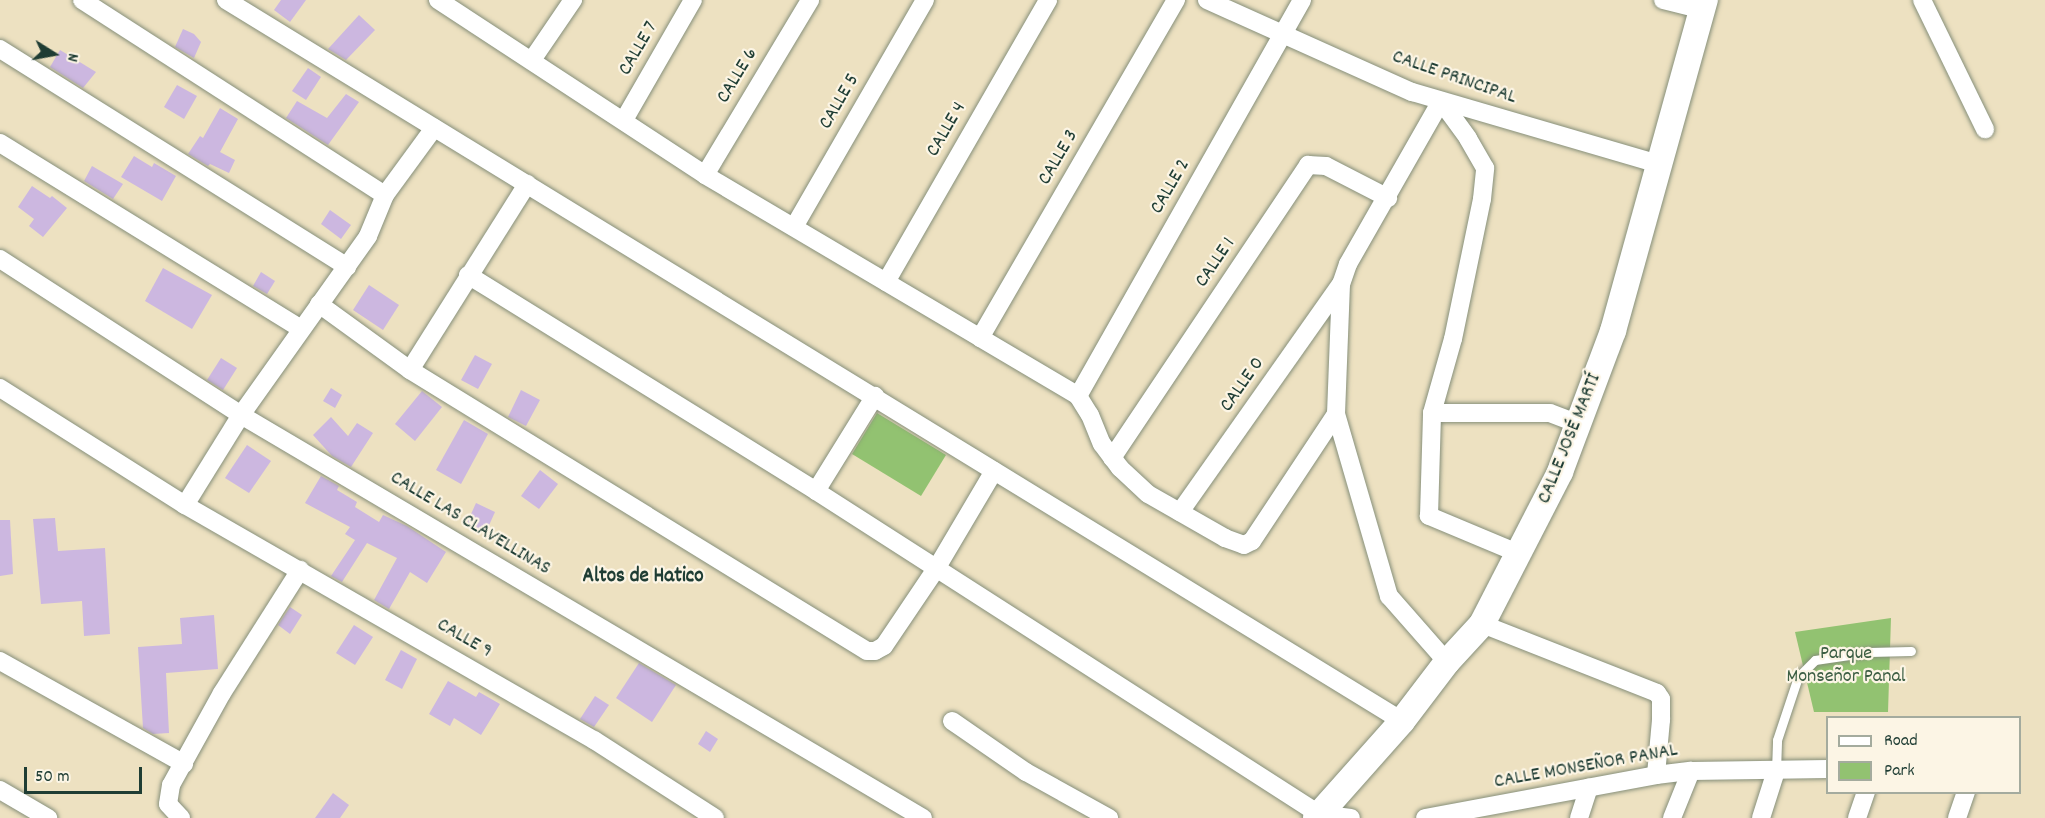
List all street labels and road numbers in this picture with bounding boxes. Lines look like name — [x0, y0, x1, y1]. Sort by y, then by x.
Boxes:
street label: CALLE 7 — [614, 18, 664, 80]
street label: CALLE 6 — [712, 44, 764, 108]
street label: CALLE PRINCIPAL — [1389, 45, 1519, 111]
street label: CALLE 5 — [815, 70, 865, 134]
street label: CALLE 4 — [922, 98, 972, 162]
street label: CALLE 3 — [1034, 126, 1084, 190]
street label: CALLE 2 — [1146, 155, 1196, 219]
street label: CALLE 1 — [1191, 233, 1241, 293]
street label: CALLE 0 — [1215, 353, 1271, 417]
street label: CALLE JOSÉ MARTÍ — [1533, 371, 1607, 507]
street label: CALLE LAS CLAVELLINAS — [385, 467, 555, 581]
street label: CALLE 9 — [432, 614, 496, 664]
street label: CALLE MONSEÑOR PANAL — [1492, 739, 1680, 795]

